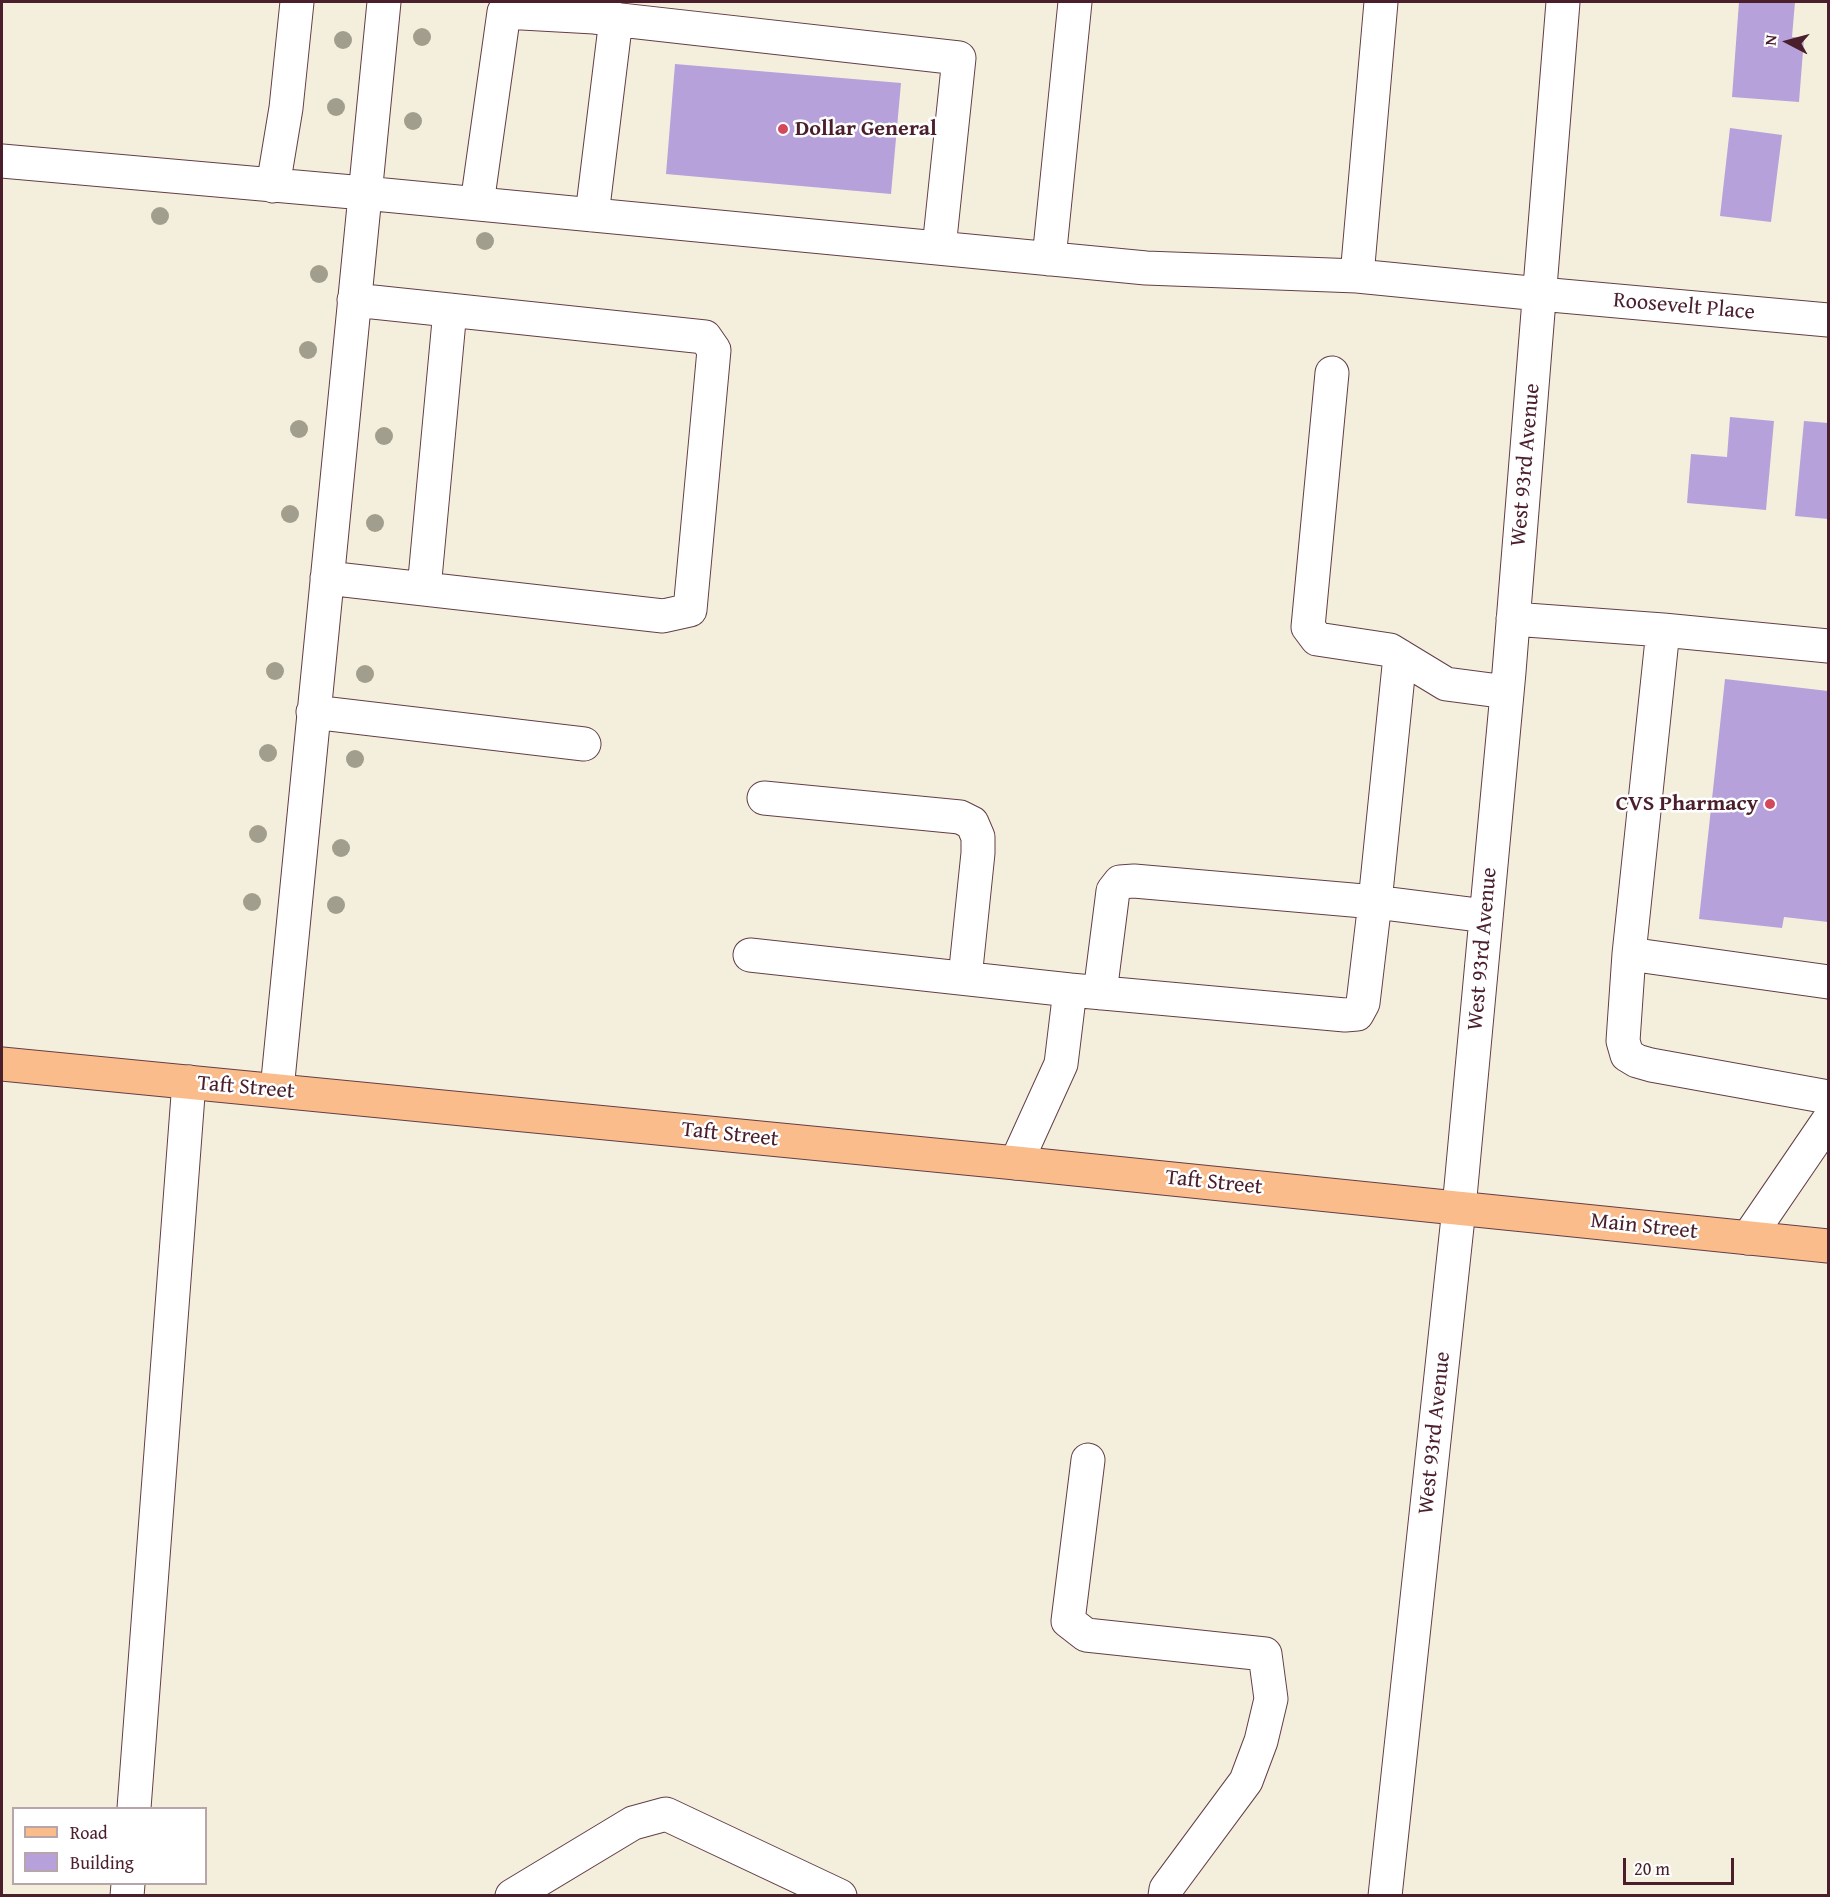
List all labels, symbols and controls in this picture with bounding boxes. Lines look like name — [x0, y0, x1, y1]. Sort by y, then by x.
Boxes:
north arrow — [1758, 12, 1818, 72]
text: N — [1758, 34, 1783, 47]
place label: Dollar General — [795, 116, 937, 142]
marker: Dollar General — [776, 122, 790, 136]
street label: Roosevelt Place — [1612, 288, 1756, 326]
street label: West 93rd Avenue — [1506, 382, 1546, 548]
place label: CVS Pharmacy — [1616, 791, 1758, 817]
marker: CVS Pharmacy — [1763, 797, 1777, 811]
street label: West 93rd Avenue — [1463, 866, 1503, 1032]
street label: Taft Street — [196, 1071, 296, 1105]
street label: Taft Street — [680, 1117, 780, 1153]
street label: Taft Street — [1164, 1165, 1264, 1201]
street label: Main Street — [1589, 1208, 1699, 1246]
street label: West 93rd Avenue — [1413, 1350, 1457, 1516]
legend — [12, 1807, 207, 1885]
text: Road — [70, 1819, 108, 1846]
scale bar — [1626, 1846, 1737, 1884]
text: Building — [70, 1849, 134, 1876]
text: 20 m — [1634, 1855, 1670, 1882]

